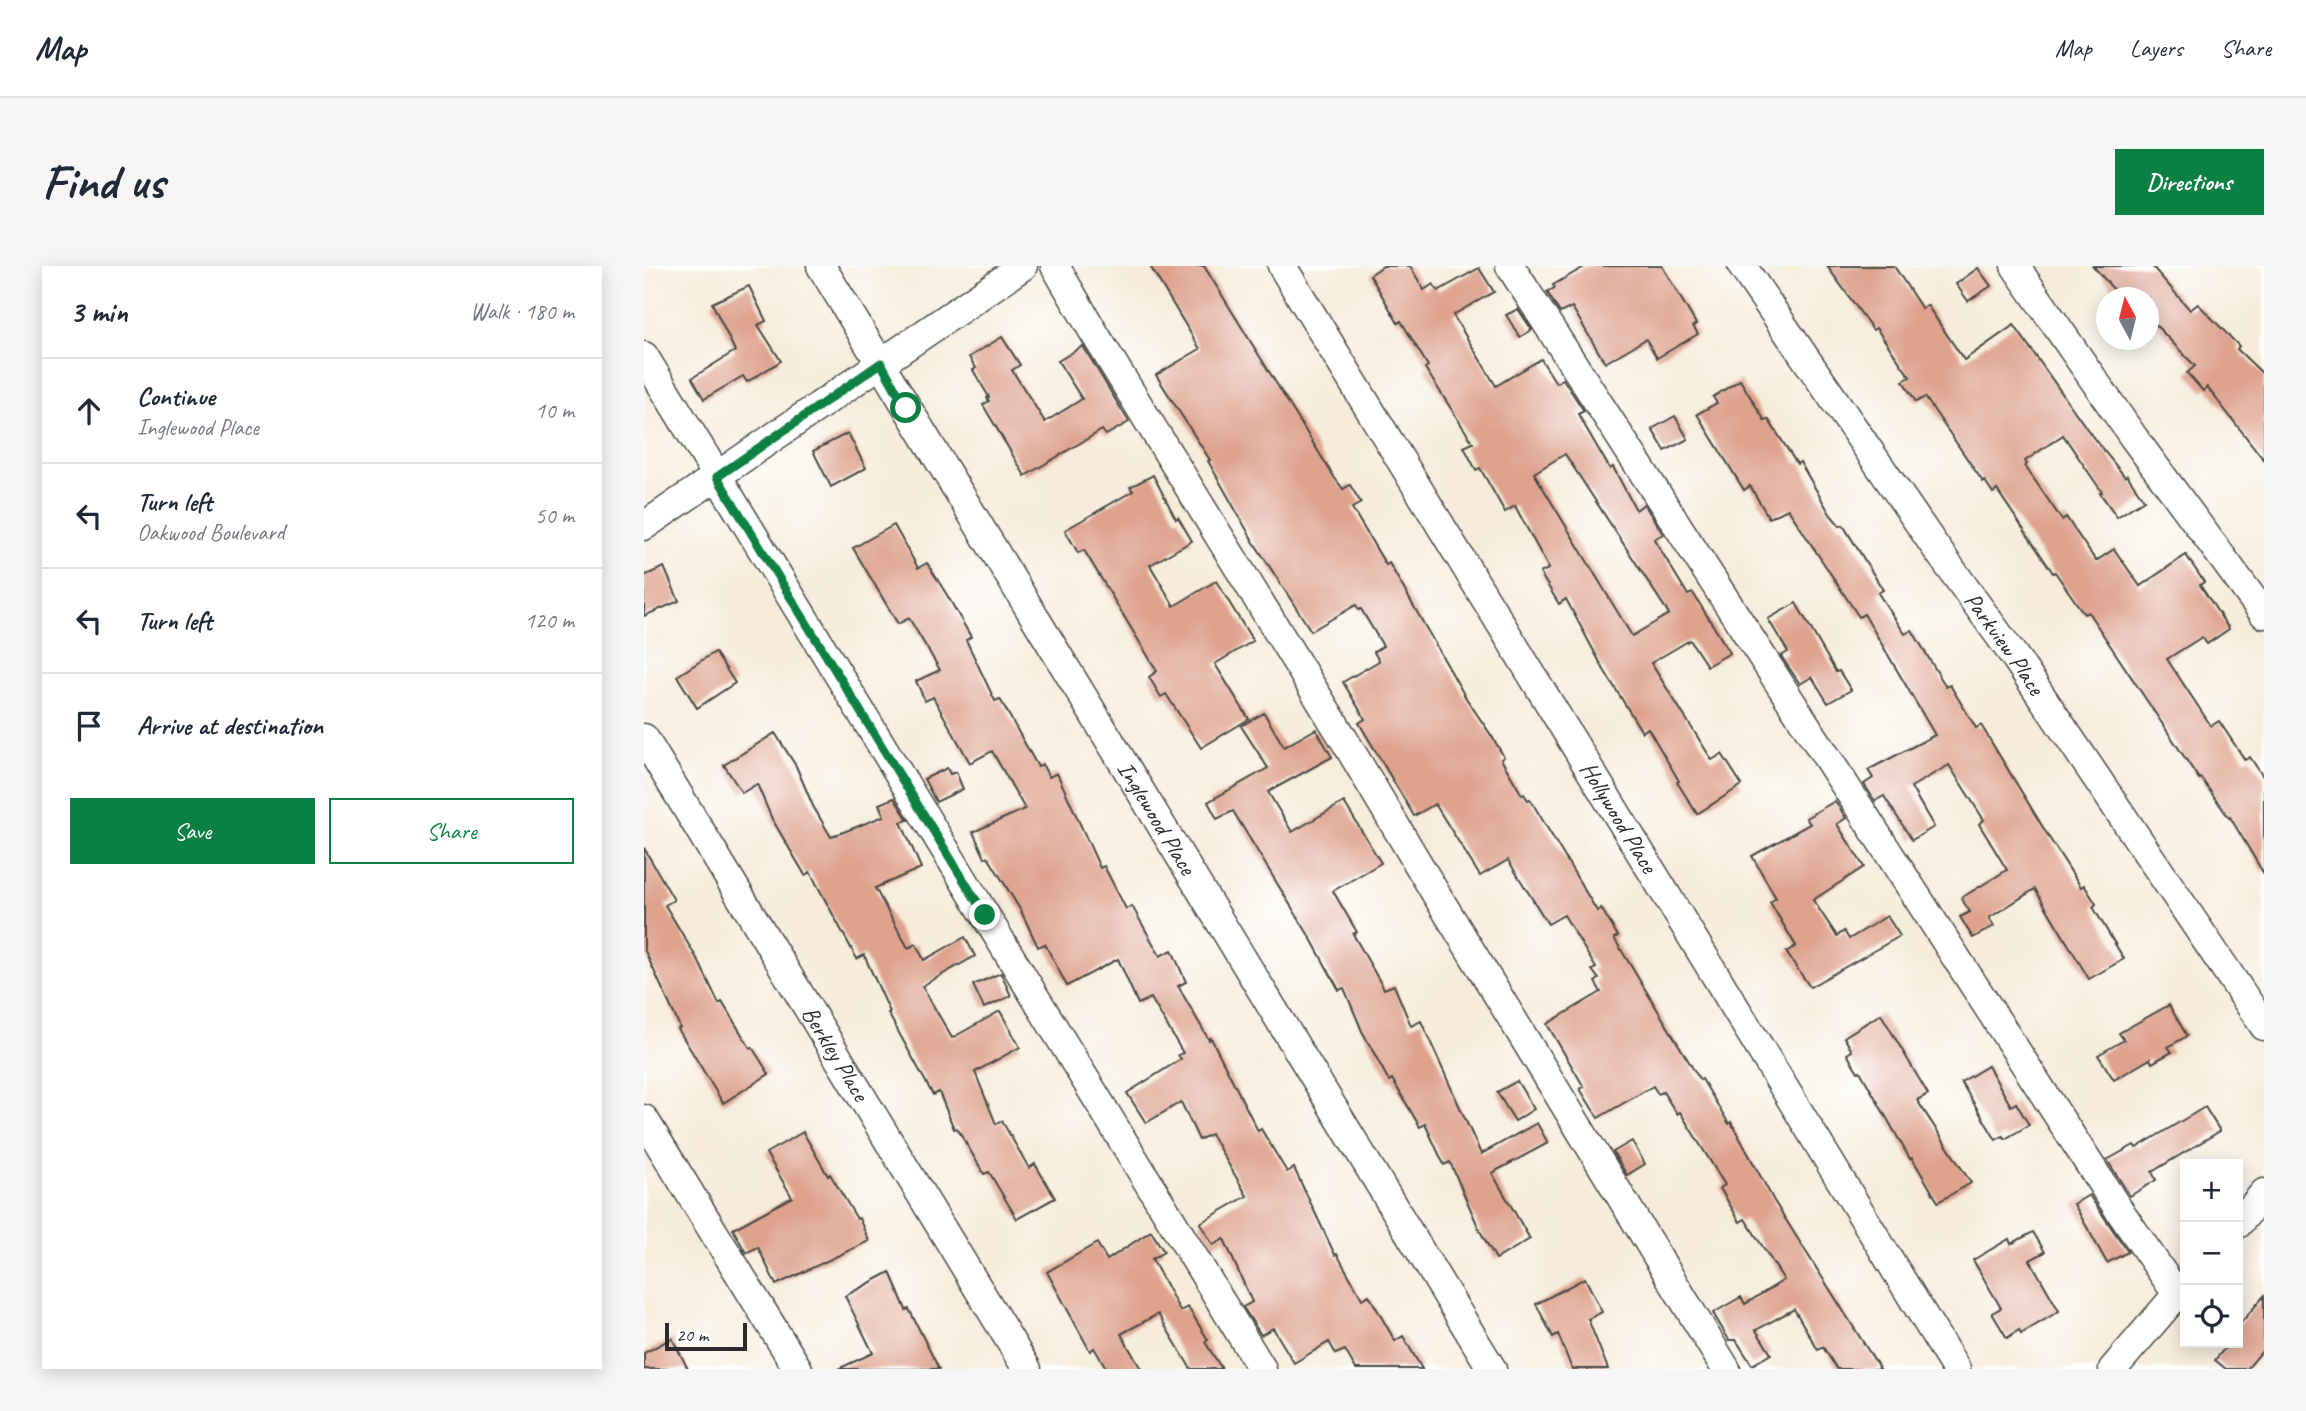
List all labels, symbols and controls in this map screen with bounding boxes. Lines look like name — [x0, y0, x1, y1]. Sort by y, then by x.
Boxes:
text: Map — [35, 27, 86, 69]
text: Map — [2055, 33, 2092, 63]
text: Layers — [2130, 33, 2183, 63]
text: Share — [2221, 33, 2271, 63]
button: Directions — [2115, 149, 2264, 215]
text: Find us — [42, 151, 164, 213]
north arrow — [2096, 287, 2159, 350]
text: 3 min — [70, 293, 127, 331]
text: Walk · 180 m — [470, 297, 574, 326]
text: Continue — [137, 380, 215, 413]
icon: ahead — [70, 392, 108, 430]
route start — [890, 392, 921, 423]
text: 10 m — [535, 396, 574, 425]
text: Inglewood Place — [137, 413, 259, 442]
text: Turn left — [137, 485, 212, 518]
icon: left — [70, 497, 108, 535]
text: 50 m — [535, 501, 574, 530]
text: Oakwood Boulevard — [137, 518, 285, 547]
street label: Parkview Place — [1958, 586, 2052, 703]
icon: left — [70, 602, 108, 640]
text: Turn left — [137, 604, 212, 637]
text: 120 m — [525, 606, 574, 635]
icon: arrive — [70, 707, 108, 745]
text: Arrive at destination — [137, 709, 323, 742]
street label: Inglewood Place — [1111, 756, 1204, 882]
street label: Hollywood Place — [1573, 756, 1665, 880]
button: Save — [70, 798, 315, 864]
button: Share — [329, 798, 574, 864]
route end — [969, 899, 1000, 930]
street label: Berkley Place — [795, 1001, 877, 1108]
map controls — [2180, 1159, 2243, 1348]
button: + — [2180, 1159, 2243, 1222]
button: − — [2180, 1222, 2243, 1285]
button: locate — [2180, 1285, 2243, 1348]
scale bar — [665, 1320, 747, 1352]
text: 20 m — [676, 1323, 708, 1347]

